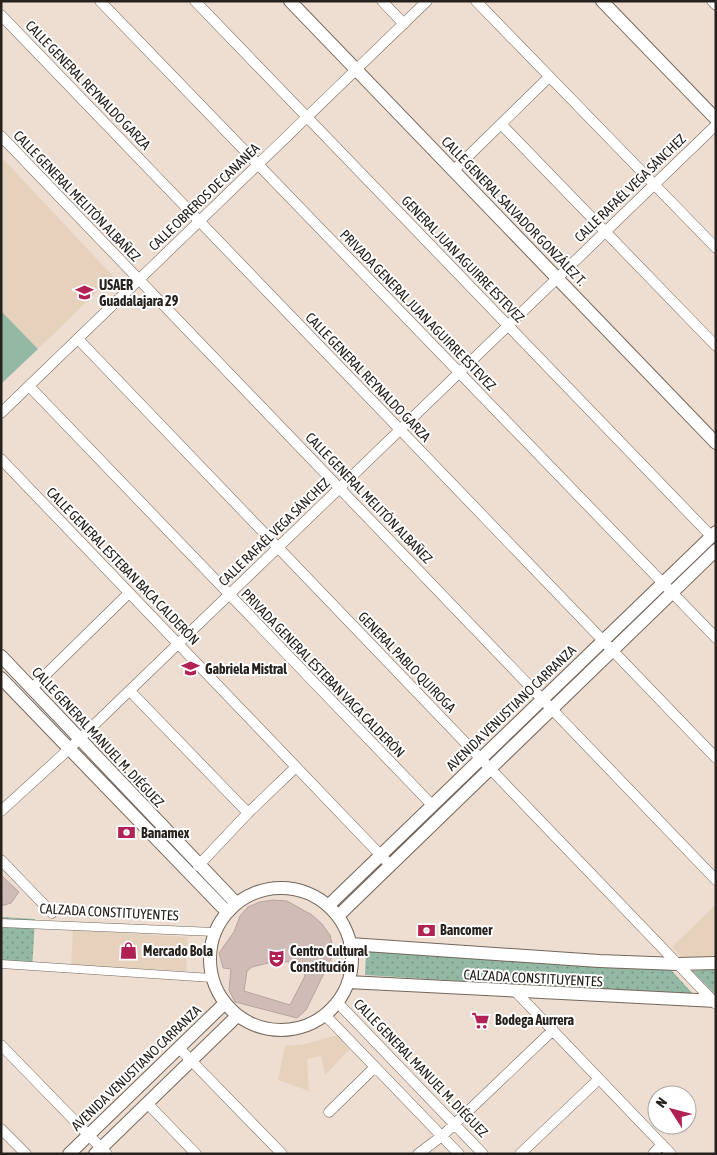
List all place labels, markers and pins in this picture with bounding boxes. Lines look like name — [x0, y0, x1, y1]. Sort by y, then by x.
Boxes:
place label: USAER Guadalajara 29 — [99, 277, 179, 309]
school or university icon: USAER Guadalajara 29 — [75, 283, 95, 303]
school or university icon: Gabriela Mistral — [181, 659, 201, 679]
place label: Gabriela Mistral — [205, 661, 287, 677]
bank icon: Banamex — [117, 823, 137, 843]
place label: Banamex — [141, 825, 190, 841]
bank icon: Bancomer — [416, 920, 436, 940]
place label: Bancomer — [440, 922, 493, 938]
shop icon: Mercado Bola — [119, 941, 139, 961]
place label: Mercado Bola — [143, 943, 214, 959]
place label: Centro Cultural Constitución — [290, 943, 368, 975]
theatre icon: Centro Cultural Constitución — [266, 949, 286, 969]
supermarket icon: Bodega Aurrera — [471, 1010, 491, 1030]
place label: Bodega Aurrera — [495, 1012, 574, 1028]

